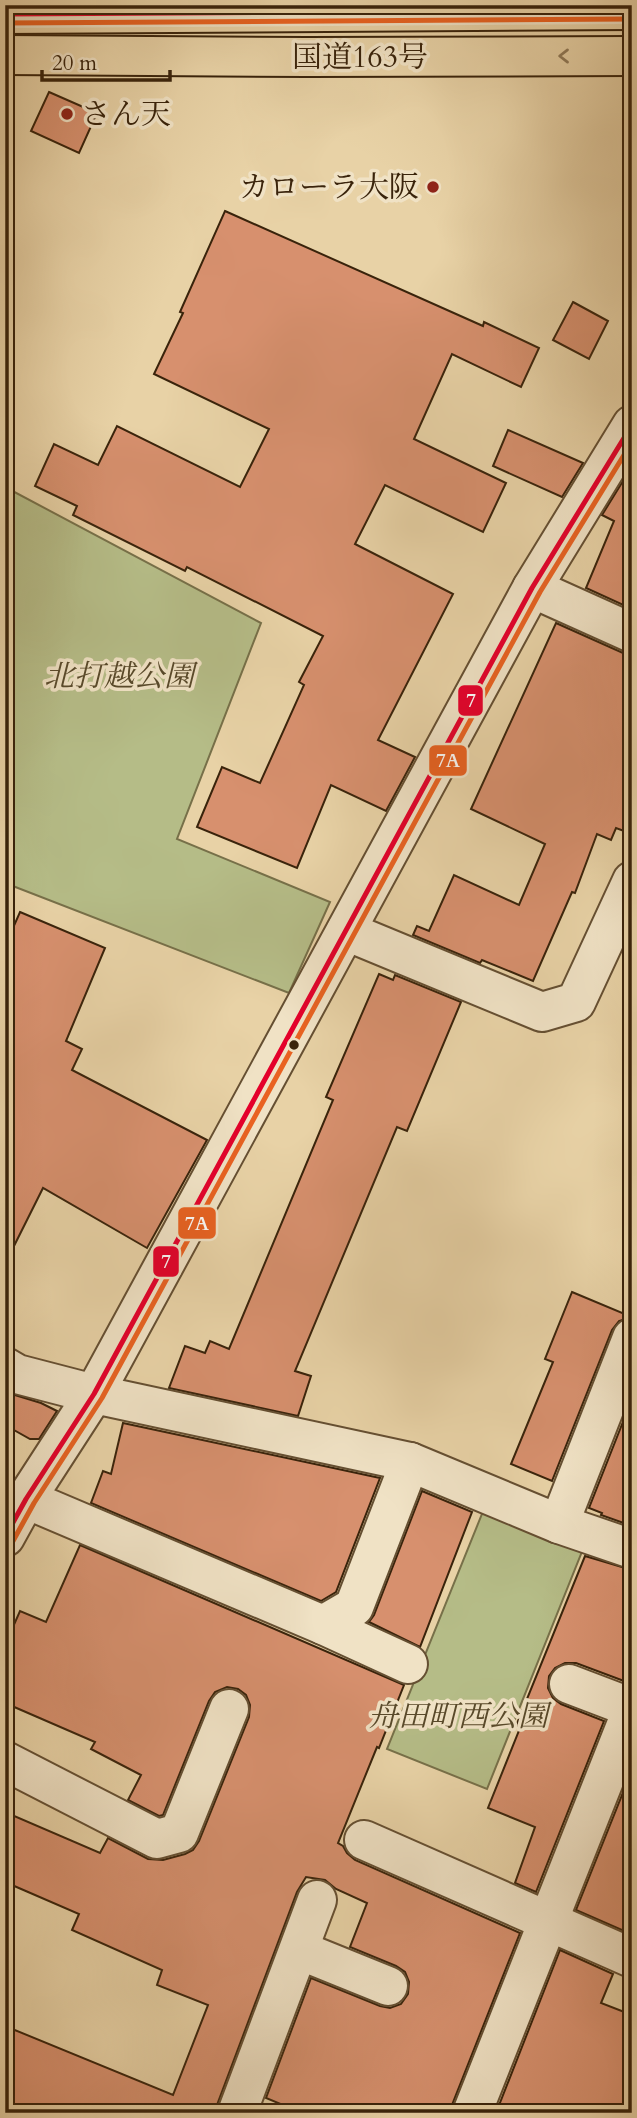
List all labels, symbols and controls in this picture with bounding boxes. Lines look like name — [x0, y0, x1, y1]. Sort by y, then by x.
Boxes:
street label: 国道163号 — [292, 37, 428, 78]
scale bar — [42, 38, 170, 82]
one-way arrow — [558, 48, 568, 64]
text: 20 m — [52, 49, 97, 78]
place label: さん天 — [81, 94, 171, 135]
marker: さん天 — [59, 106, 75, 122]
place label: カローラ大阪 — [239, 167, 419, 208]
marker: カローラ大阪 — [425, 179, 441, 195]
park label: 北打越公園 — [44, 656, 199, 697]
line badge: 7 — [457, 684, 484, 717]
text: 7 — [466, 688, 476, 714]
line badge: 7A — [428, 744, 468, 777]
text: 7A — [436, 748, 461, 774]
unlabelled marker — [287, 1038, 301, 1052]
line badge: 7A — [177, 1206, 217, 1240]
text: 7A — [185, 1211, 210, 1237]
line badge: 7 — [152, 1245, 180, 1278]
text: 7 — [161, 1249, 171, 1275]
park label: 舟田町西公園 — [368, 1696, 553, 1737]

